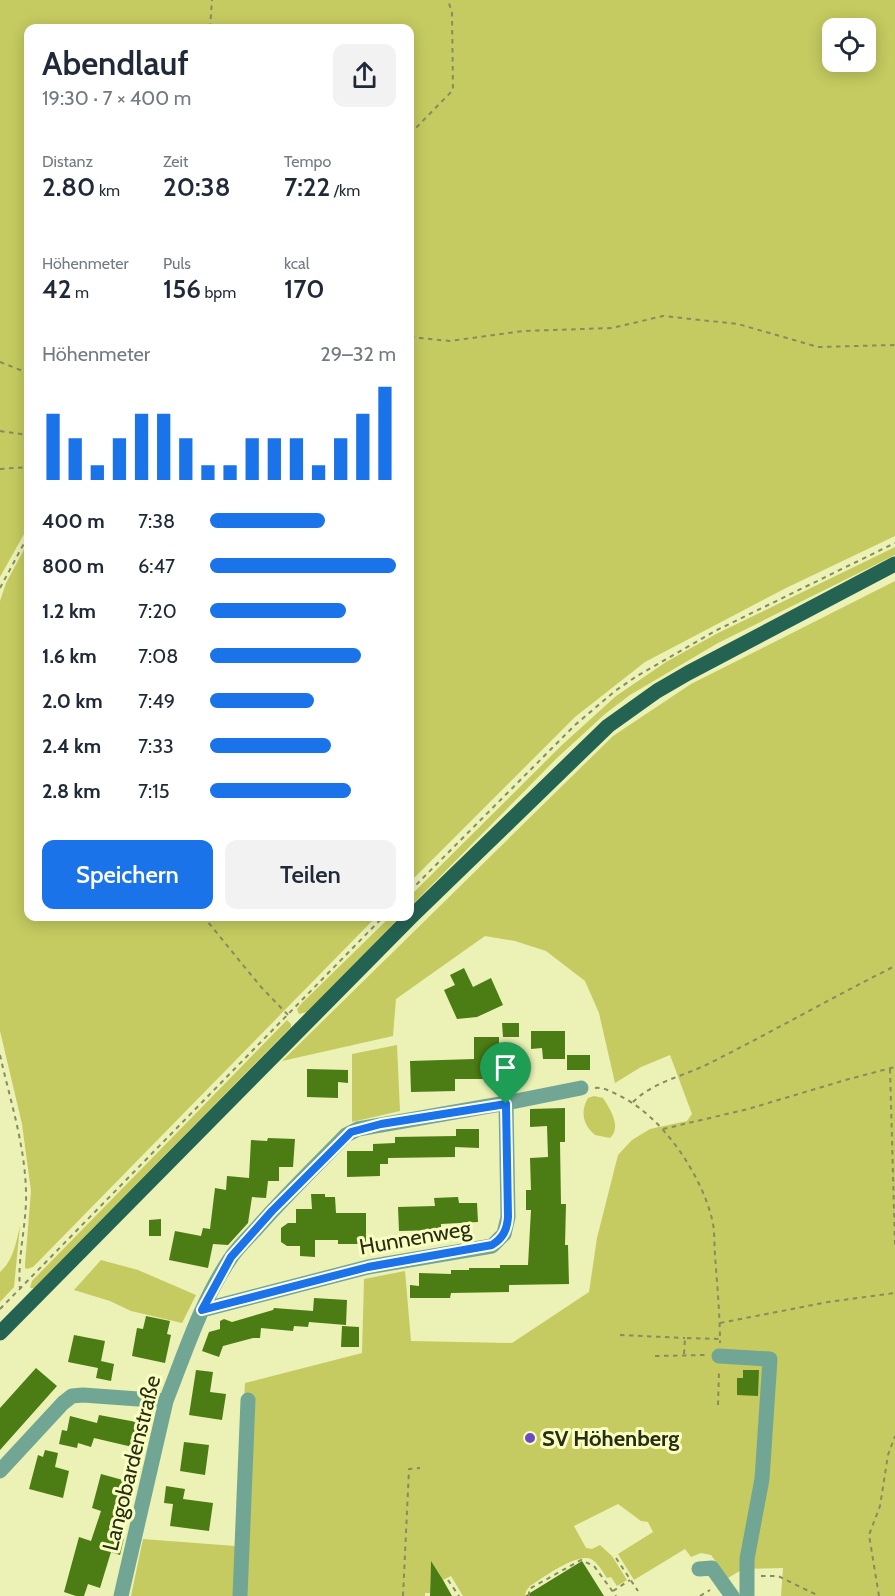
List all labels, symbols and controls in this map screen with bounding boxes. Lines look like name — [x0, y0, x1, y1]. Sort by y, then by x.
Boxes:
map controls — [822, 18, 876, 72]
button: locate — [822, 18, 876, 72]
text: Abendlauf — [42, 43, 189, 83]
button: share — [333, 44, 396, 107]
text: 19:30 · 7 × 400 m — [42, 86, 191, 110]
text: Distanz — [42, 152, 93, 171]
text: Zeit — [163, 152, 188, 171]
text: Tempo — [284, 152, 331, 171]
text: 2.80 — [42, 171, 95, 203]
text: 20:38 — [163, 171, 230, 203]
text: 7:22 — [284, 171, 330, 203]
text: km — [95, 181, 120, 200]
text: /km — [330, 181, 360, 200]
text: Höhenmeter — [42, 254, 128, 273]
text: Puls — [163, 254, 191, 273]
text: kcal — [284, 254, 310, 273]
text: 42 — [42, 273, 71, 305]
text: 156 — [163, 273, 201, 305]
text: 170 — [284, 273, 324, 305]
text: m — [71, 283, 89, 302]
text: bpm — [201, 283, 236, 302]
text: Höhenmeter — [42, 342, 150, 366]
text: 29–32 m — [320, 342, 396, 366]
text: 400 m — [42, 509, 105, 533]
text: 7:38 — [138, 509, 175, 533]
text: 800 m — [42, 554, 104, 578]
text: 6:47 — [138, 554, 175, 578]
text: 1.2 km — [42, 599, 96, 623]
text: 7:20 — [138, 599, 177, 623]
text: 1.6 km — [42, 644, 97, 668]
text: 7:08 — [138, 644, 178, 668]
text: 2.0 km — [42, 689, 103, 713]
text: 7:49 — [138, 689, 175, 713]
text: 2.4 km — [42, 734, 101, 758]
text: 7:33 — [138, 734, 174, 758]
text: 2.8 km — [42, 779, 101, 803]
text: 7:15 — [138, 779, 170, 803]
button: Speichern — [42, 840, 213, 909]
button: Teilen — [225, 840, 396, 909]
pin — [480, 1042, 531, 1104]
icon: arrive — [489, 1051, 522, 1084]
street label: Hunnenweg — [357, 1214, 474, 1261]
street label: Langobardenstraße — [97, 1373, 166, 1554]
place label: SV Höhenberg — [542, 1425, 679, 1452]
marker: SV Höhenberg — [523, 1431, 537, 1445]

